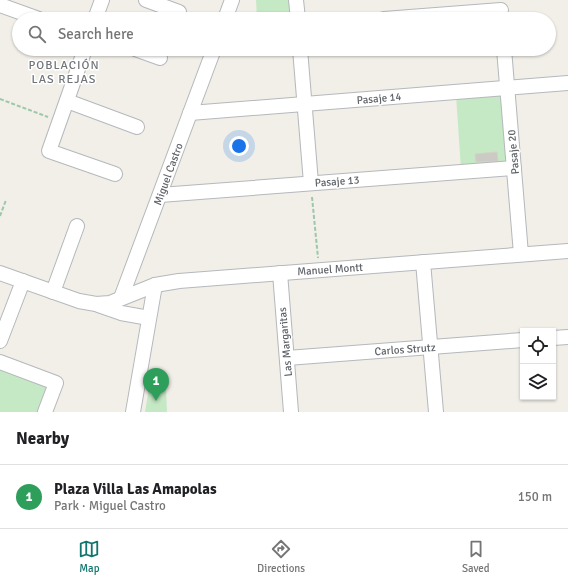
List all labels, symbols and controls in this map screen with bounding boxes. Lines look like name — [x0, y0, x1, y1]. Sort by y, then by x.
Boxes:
search box — [12, 12, 556, 56]
icon: search — [26, 23, 48, 45]
text: Search here — [58, 25, 134, 43]
district label: POBLACIÓN LAS REJAS — [28, 58, 100, 87]
street label: Pasaje 14 — [356, 90, 402, 107]
street label: Pasaje 20 — [505, 129, 522, 175]
your location — [229, 136, 249, 156]
street label: Miguel Castro — [151, 141, 186, 207]
street label: Pasaje 13 — [314, 173, 360, 190]
street label: Manuel Montt — [297, 261, 364, 278]
street label: Las Margaritas — [276, 307, 295, 377]
map controls — [520, 328, 556, 400]
button: locate — [520, 328, 556, 364]
street label: Carlos Strutz — [374, 341, 436, 358]
button: layers — [520, 364, 556, 400]
pin: 1 — [143, 368, 169, 401]
text: Nearby — [16, 428, 69, 449]
text: Plaza Villa Las Amapolas — [54, 480, 217, 498]
text: 1 — [25, 489, 33, 505]
text: 150 m — [518, 489, 552, 505]
text: Park · Miguel Castro — [54, 498, 166, 514]
tab: Map — [78, 538, 100, 575]
tab: Directions — [257, 538, 305, 575]
tab: Saved — [462, 538, 490, 575]

